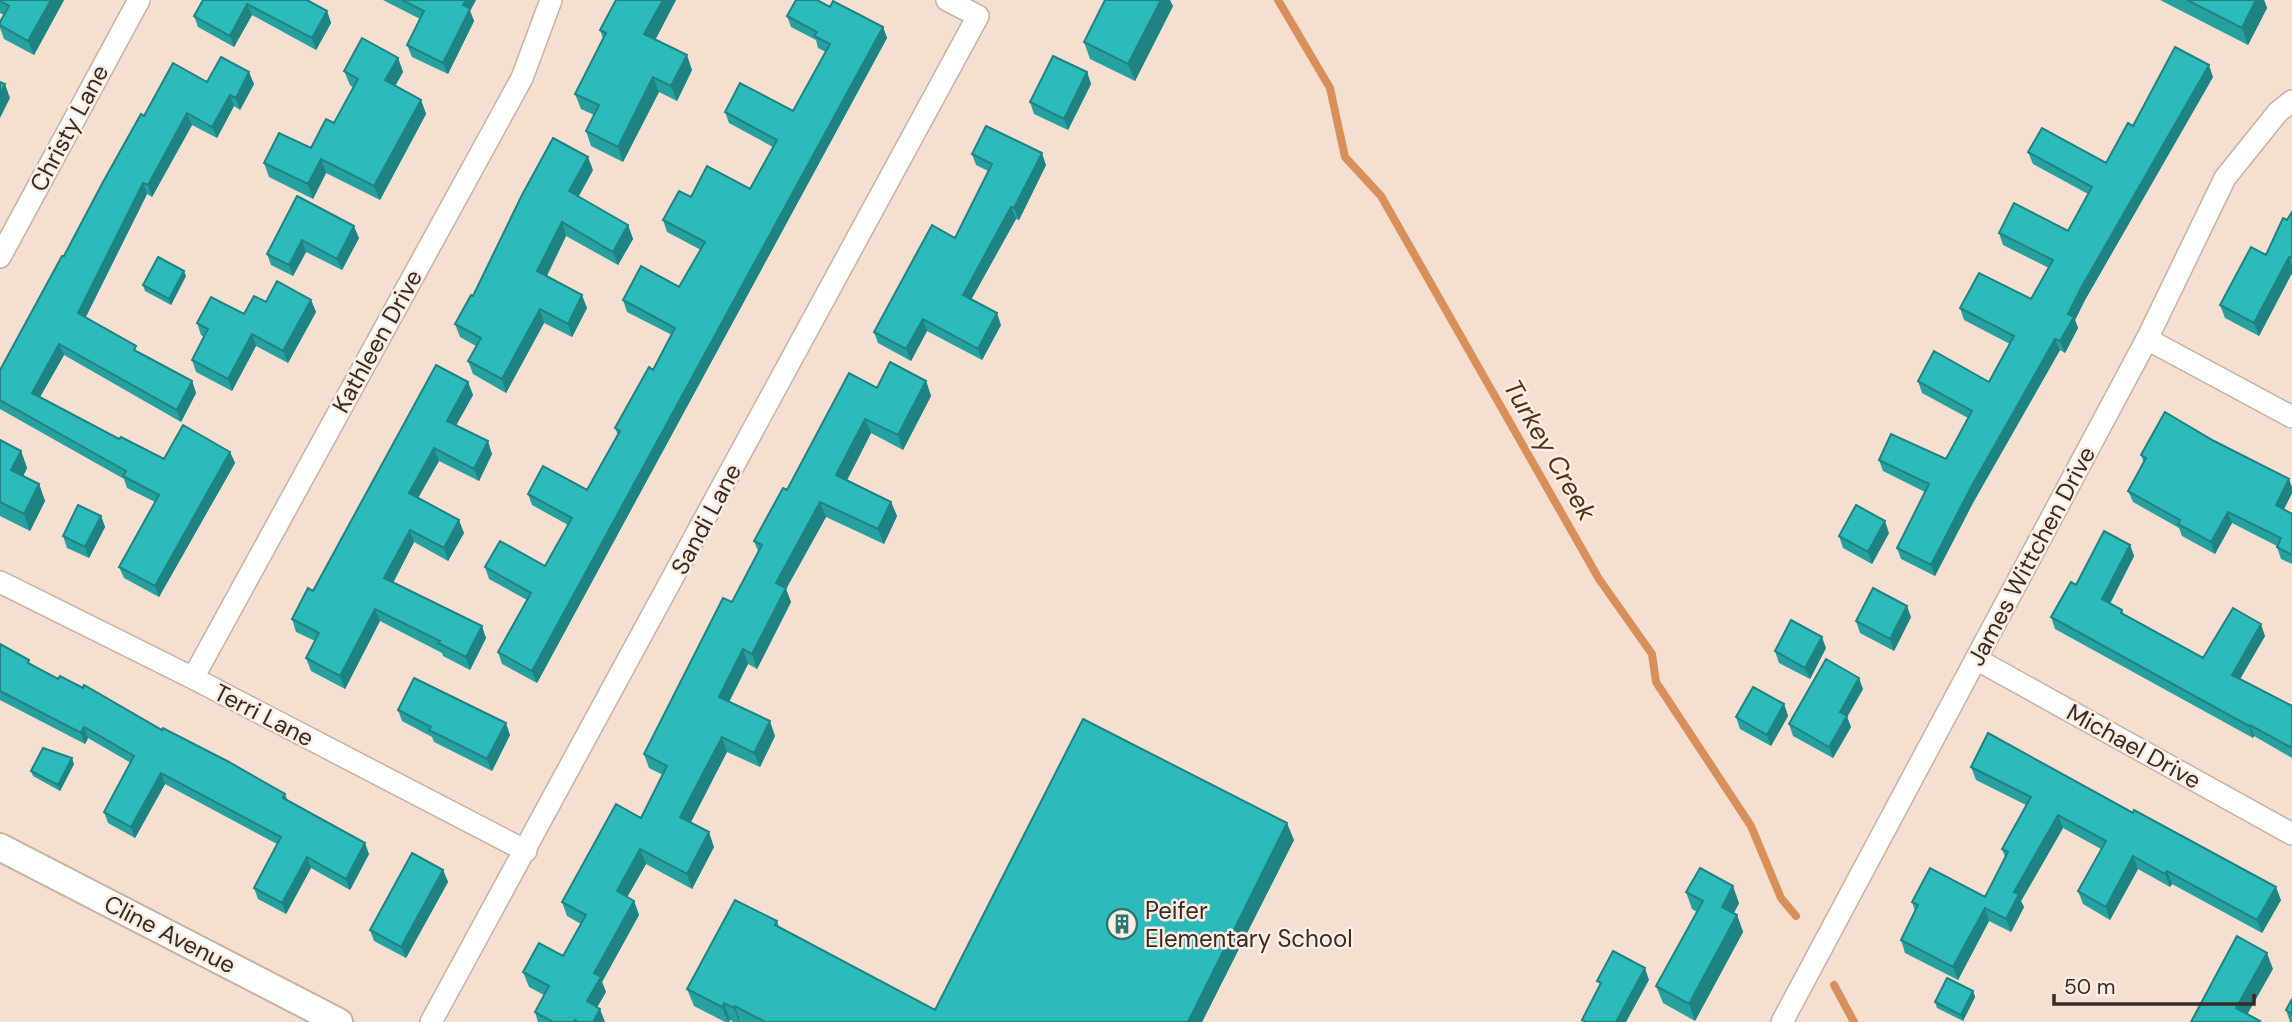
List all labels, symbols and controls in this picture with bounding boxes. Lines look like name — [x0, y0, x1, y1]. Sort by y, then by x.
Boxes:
street label: Christy Lane — [23, 59, 115, 197]
street label: Kathleen Drive — [325, 264, 429, 418]
water label: Turkey Creek — [1496, 373, 1604, 527]
street label: James Wittchen Drive — [1960, 441, 2102, 671]
street label: Sandi Lane — [664, 458, 748, 580]
street label: Terri Lane — [209, 677, 319, 753]
street label: Michael Drive — [2061, 696, 2207, 796]
street label: Cline Avenue — [99, 888, 241, 980]
place label: Peifer Elementary School — [1145, 895, 1353, 954]
building icon: Peifer Elementary School — [1105, 907, 1139, 941]
scale bar — [2054, 962, 2254, 1006]
text: 50 m — [2064, 973, 2115, 1001]

